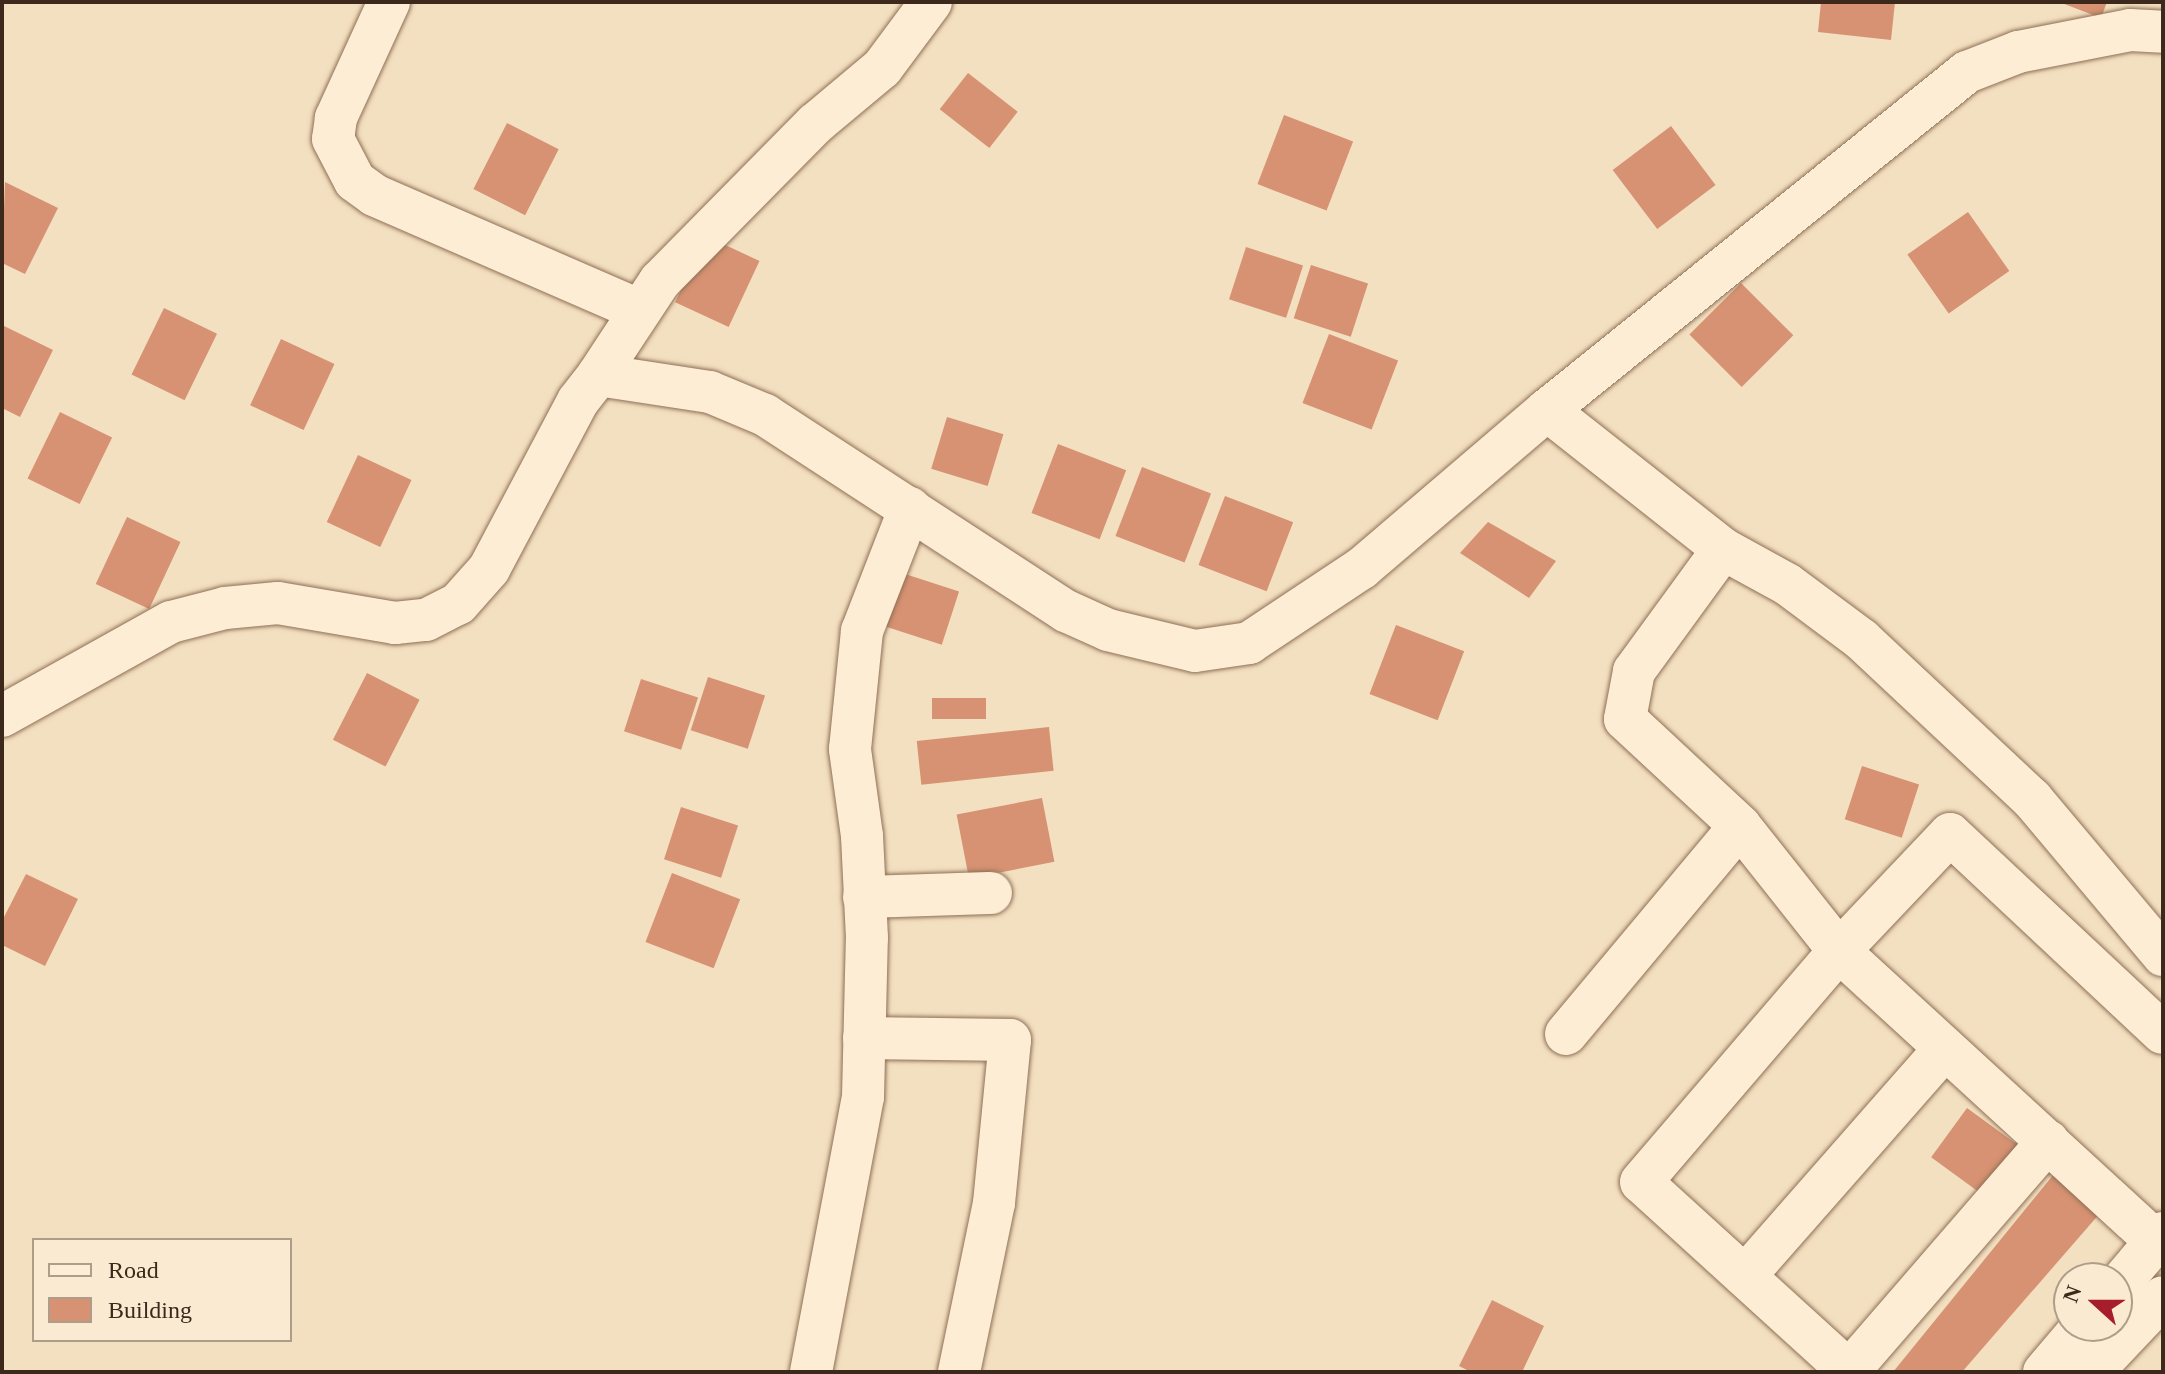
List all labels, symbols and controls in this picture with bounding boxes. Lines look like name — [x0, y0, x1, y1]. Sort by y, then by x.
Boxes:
legend — [32, 1238, 292, 1342]
text: Road — [108, 1257, 159, 1283]
north arrow — [2053, 1262, 2133, 1342]
text: N — [2057, 1282, 2087, 1306]
text: Building — [108, 1297, 192, 1323]

